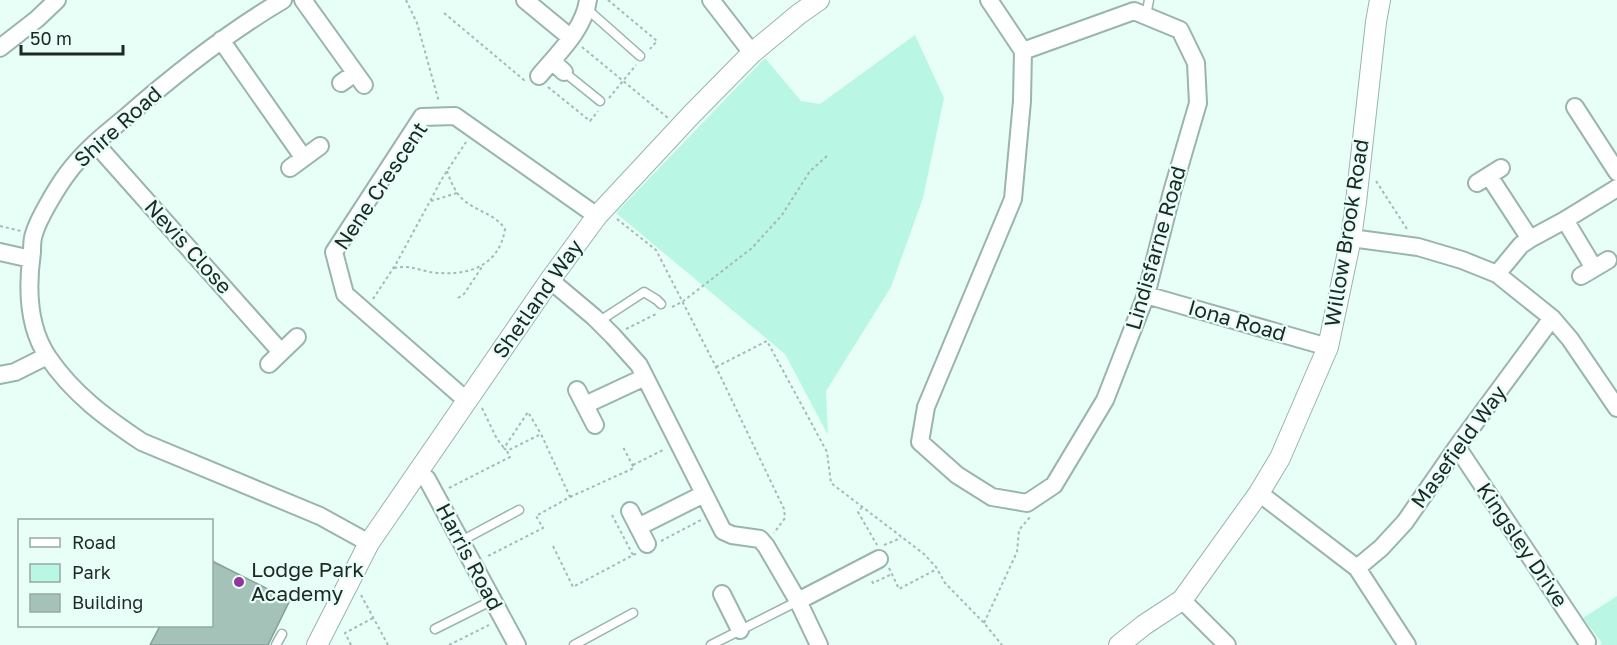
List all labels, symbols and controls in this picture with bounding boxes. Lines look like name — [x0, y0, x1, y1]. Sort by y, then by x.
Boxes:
scale bar — [21, 18, 123, 56]
text: 50 m — [30, 27, 72, 49]
street label: Shire Road — [68, 80, 166, 172]
street label: Nene Crescent — [328, 116, 433, 254]
street label: Willow Brook Road — [1318, 137, 1374, 328]
street label: Lindisfarne Road — [1119, 163, 1191, 333]
street label: Nevis Close — [140, 194, 238, 299]
street label: Shetland Way — [487, 234, 588, 363]
street label: Iona Road — [1185, 294, 1289, 346]
street label: Masefield Way — [1405, 380, 1512, 513]
street label: Kingsley Drive — [1472, 477, 1574, 612]
street label: Harris Road — [431, 498, 509, 615]
legend — [18, 519, 213, 627]
text: Road — [72, 531, 116, 553]
place label: Lodge Park Academy — [251, 556, 364, 606]
text: Park — [72, 561, 111, 583]
marker: Lodge Park Academy — [232, 575, 246, 589]
text: Building — [72, 591, 143, 613]

